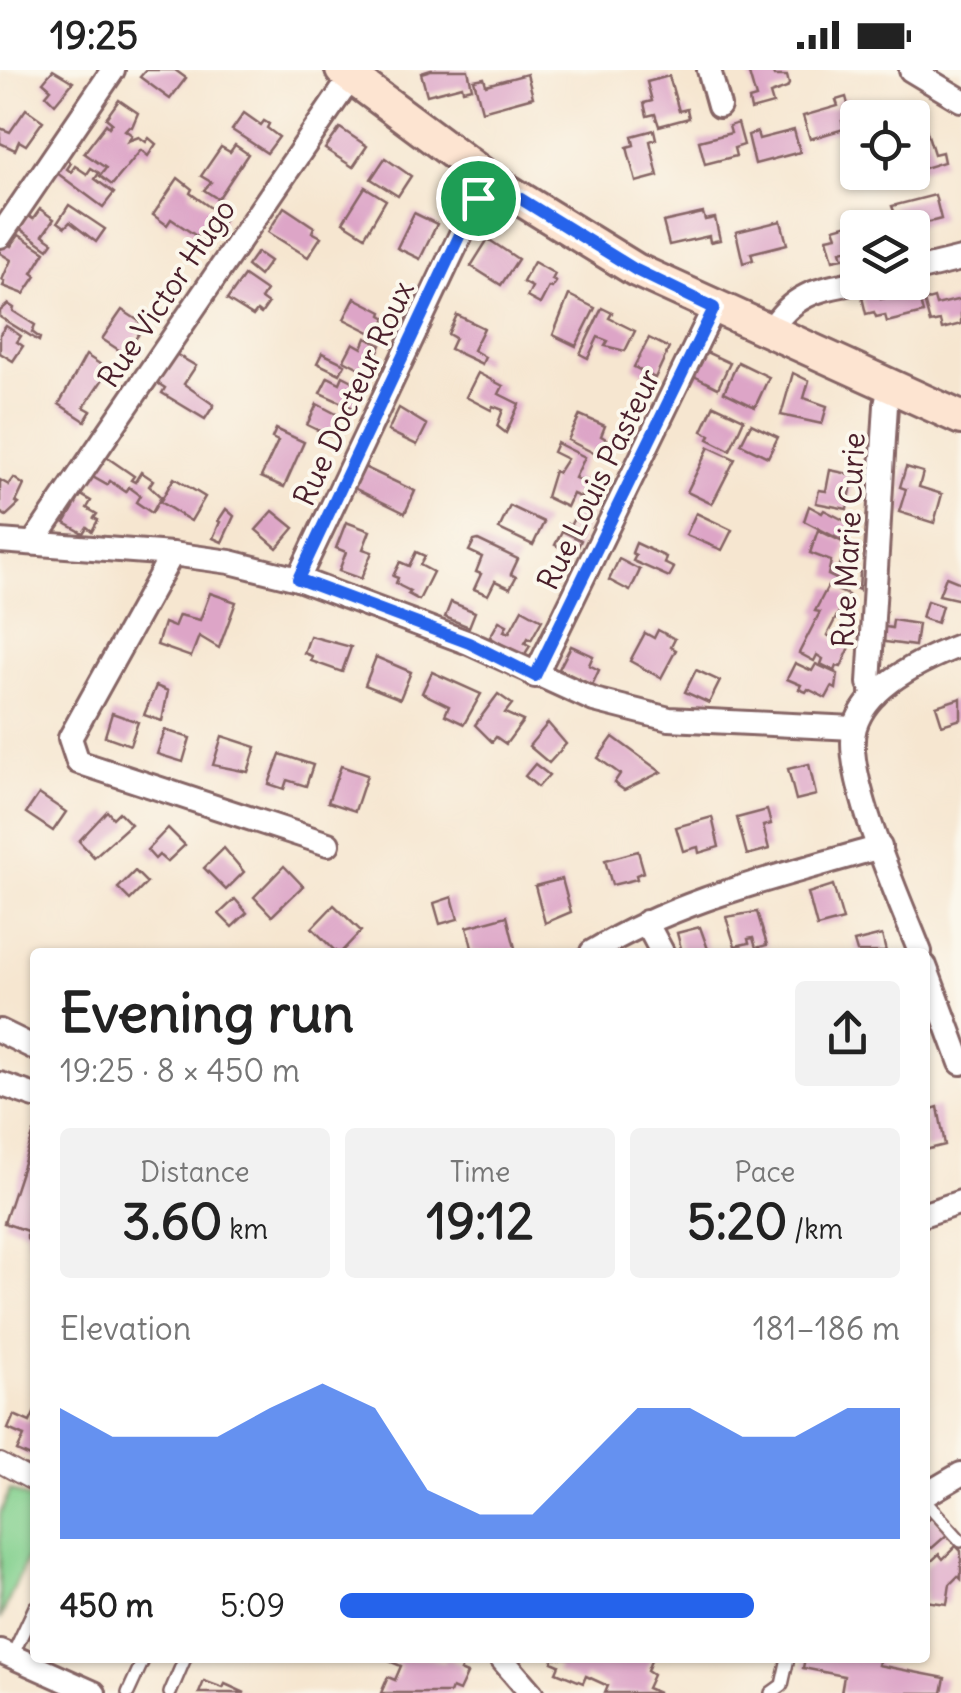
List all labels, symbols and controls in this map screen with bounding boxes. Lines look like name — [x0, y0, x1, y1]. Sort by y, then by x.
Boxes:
text: 19:25 — [50, 12, 138, 59]
map controls — [840, 100, 930, 300]
button: locate — [840, 100, 930, 190]
pin — [436, 156, 521, 241]
icon: arrive — [451, 171, 506, 226]
street label: Rue Victor Hugo — [89, 192, 243, 394]
button: layers — [840, 210, 930, 300]
street label: Rue Docteur Roux — [284, 274, 422, 512]
street label: Rue Louis Pasteur — [528, 362, 668, 596]
street label: Rue Marie Curie — [823, 432, 873, 648]
text: Evening run — [60, 978, 354, 1047]
button: share — [795, 981, 900, 1086]
text: 19:25 · 8 × 450 m — [60, 1050, 300, 1091]
text: Distance — [140, 1154, 250, 1190]
text: Time — [450, 1154, 510, 1190]
text: Pace — [735, 1154, 795, 1190]
text: 3.60 — [122, 1190, 222, 1253]
text: 19:12 — [426, 1190, 534, 1253]
text: 5:20 — [687, 1190, 787, 1253]
text: km — [222, 1211, 268, 1247]
text: /km — [787, 1211, 843, 1247]
text: Elevation — [60, 1308, 191, 1349]
text: 181–186 m — [753, 1308, 900, 1349]
text: 450 m — [60, 1585, 154, 1626]
text: 5:09 — [220, 1585, 285, 1626]

